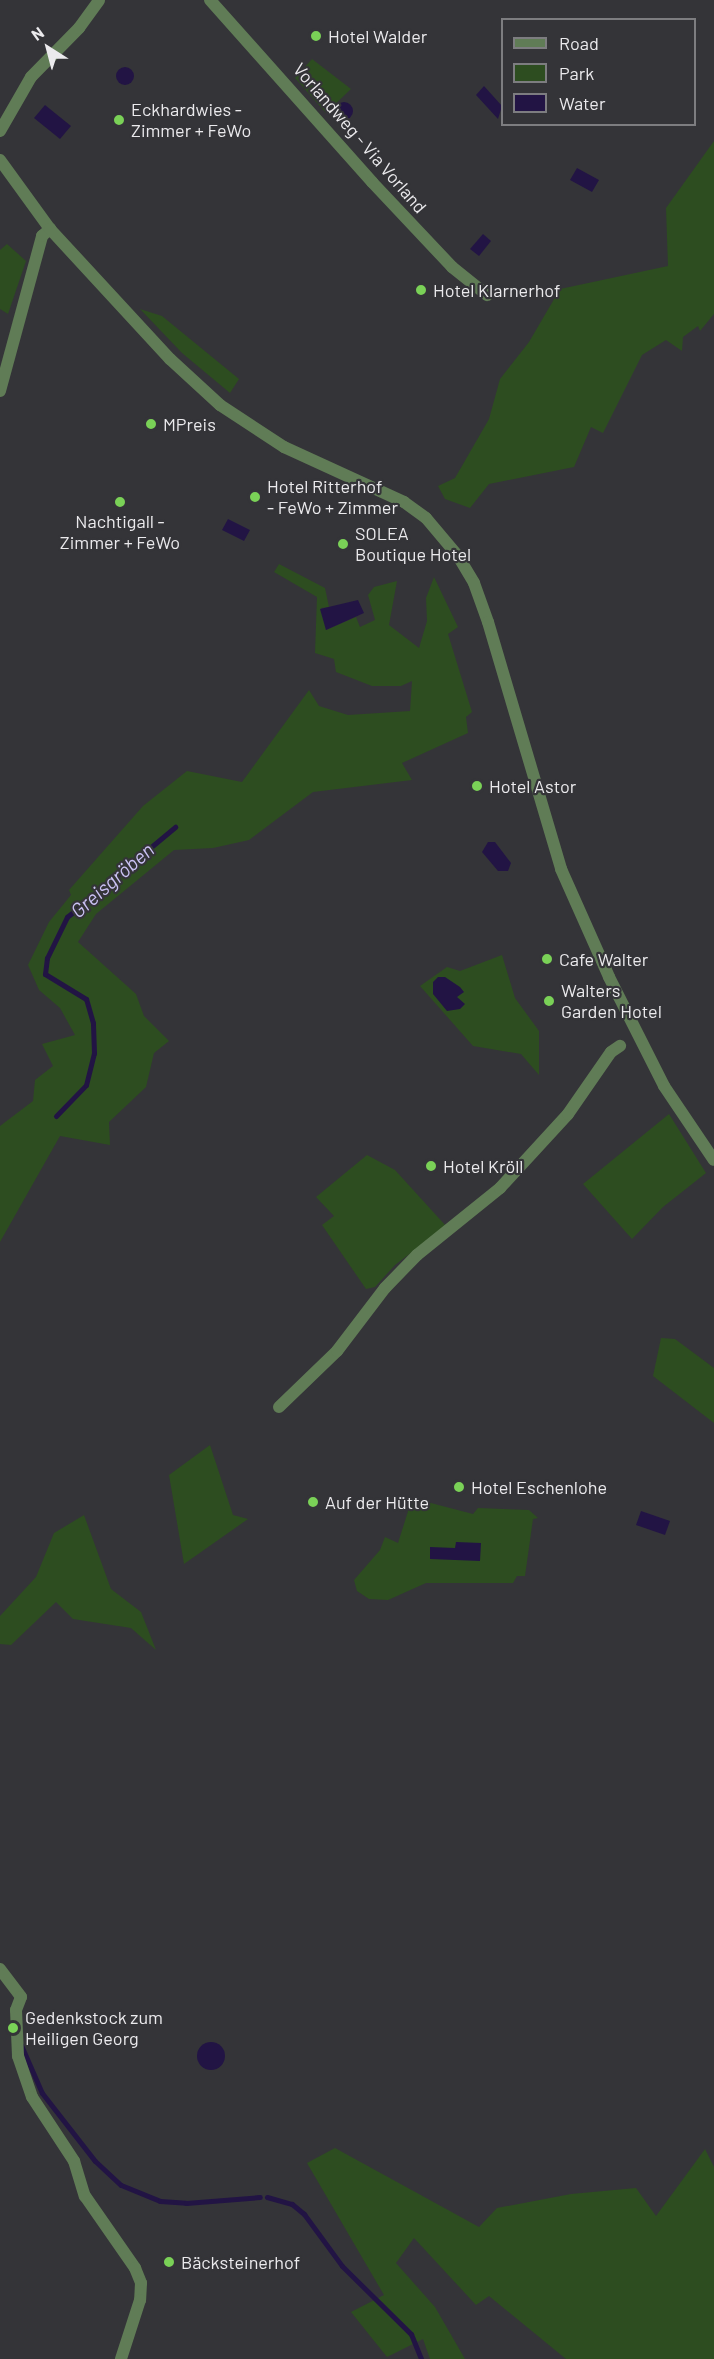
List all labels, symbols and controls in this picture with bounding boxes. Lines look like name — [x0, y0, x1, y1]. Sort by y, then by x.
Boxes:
north arrow — [18, 18, 78, 78]
legend — [501, 18, 696, 126]
text: N — [27, 22, 47, 44]
place label: Hotel Walder — [328, 25, 427, 47]
marker: Hotel Walder — [309, 29, 323, 43]
text: Road — [559, 32, 599, 54]
street label: Vorlandweg - Via Vorland — [289, 59, 431, 217]
text: Park — [559, 62, 594, 84]
text: Water — [559, 92, 606, 114]
place label: Eckhardwies - Zimmer + FeWo — [131, 99, 251, 142]
marker: Eckhardwies - Zimmer + FeWo — [112, 113, 126, 127]
place label: Hotel Klarnerhof — [433, 279, 560, 301]
marker: Hotel Klarnerhof — [414, 283, 428, 297]
place label: MPreis — [163, 413, 216, 435]
marker: MPreis — [144, 417, 158, 431]
place label: Hotel Ritterhof - FeWo + Zimmer — [267, 476, 398, 518]
marker: Hotel Ritterhof - FeWo + Zimmer — [248, 490, 262, 504]
marker: Nachtigall - Zimmer + FeWo — [113, 495, 127, 509]
place label: Nachtigall - Zimmer + FeWo — [60, 511, 180, 554]
place label: SOLEA Boutique Hotel — [355, 523, 471, 566]
marker: SOLEA Boutique Hotel — [336, 537, 350, 551]
place label: Hotel Astor — [489, 775, 576, 797]
marker: Hotel Astor — [470, 779, 484, 793]
water label: Greisgröben — [65, 837, 159, 923]
place label: Cafe Walter — [559, 948, 648, 970]
marker: Cafe Walter — [540, 952, 554, 966]
place label: Walters Garden Hotel — [561, 980, 662, 1022]
marker: Walters Garden Hotel — [542, 994, 556, 1008]
place label: Hotel Kröll — [443, 1155, 523, 1177]
marker: Hotel Kröll — [424, 1159, 438, 1173]
place label: Hotel Eschenlohe — [471, 1476, 607, 1498]
marker: Hotel Eschenlohe — [452, 1480, 466, 1494]
place label: Auf der Hütte — [325, 1491, 429, 1513]
marker: Auf der Hütte — [306, 1495, 320, 1509]
place label: Gedenkstock zum Heiligen Georg — [25, 2007, 163, 2050]
marker: Gedenkstock zum Heiligen Georg — [6, 2021, 20, 2035]
place label: Bäcksteinerhof — [181, 2251, 300, 2273]
marker: Bäcksteinerhof — [162, 2255, 176, 2269]

